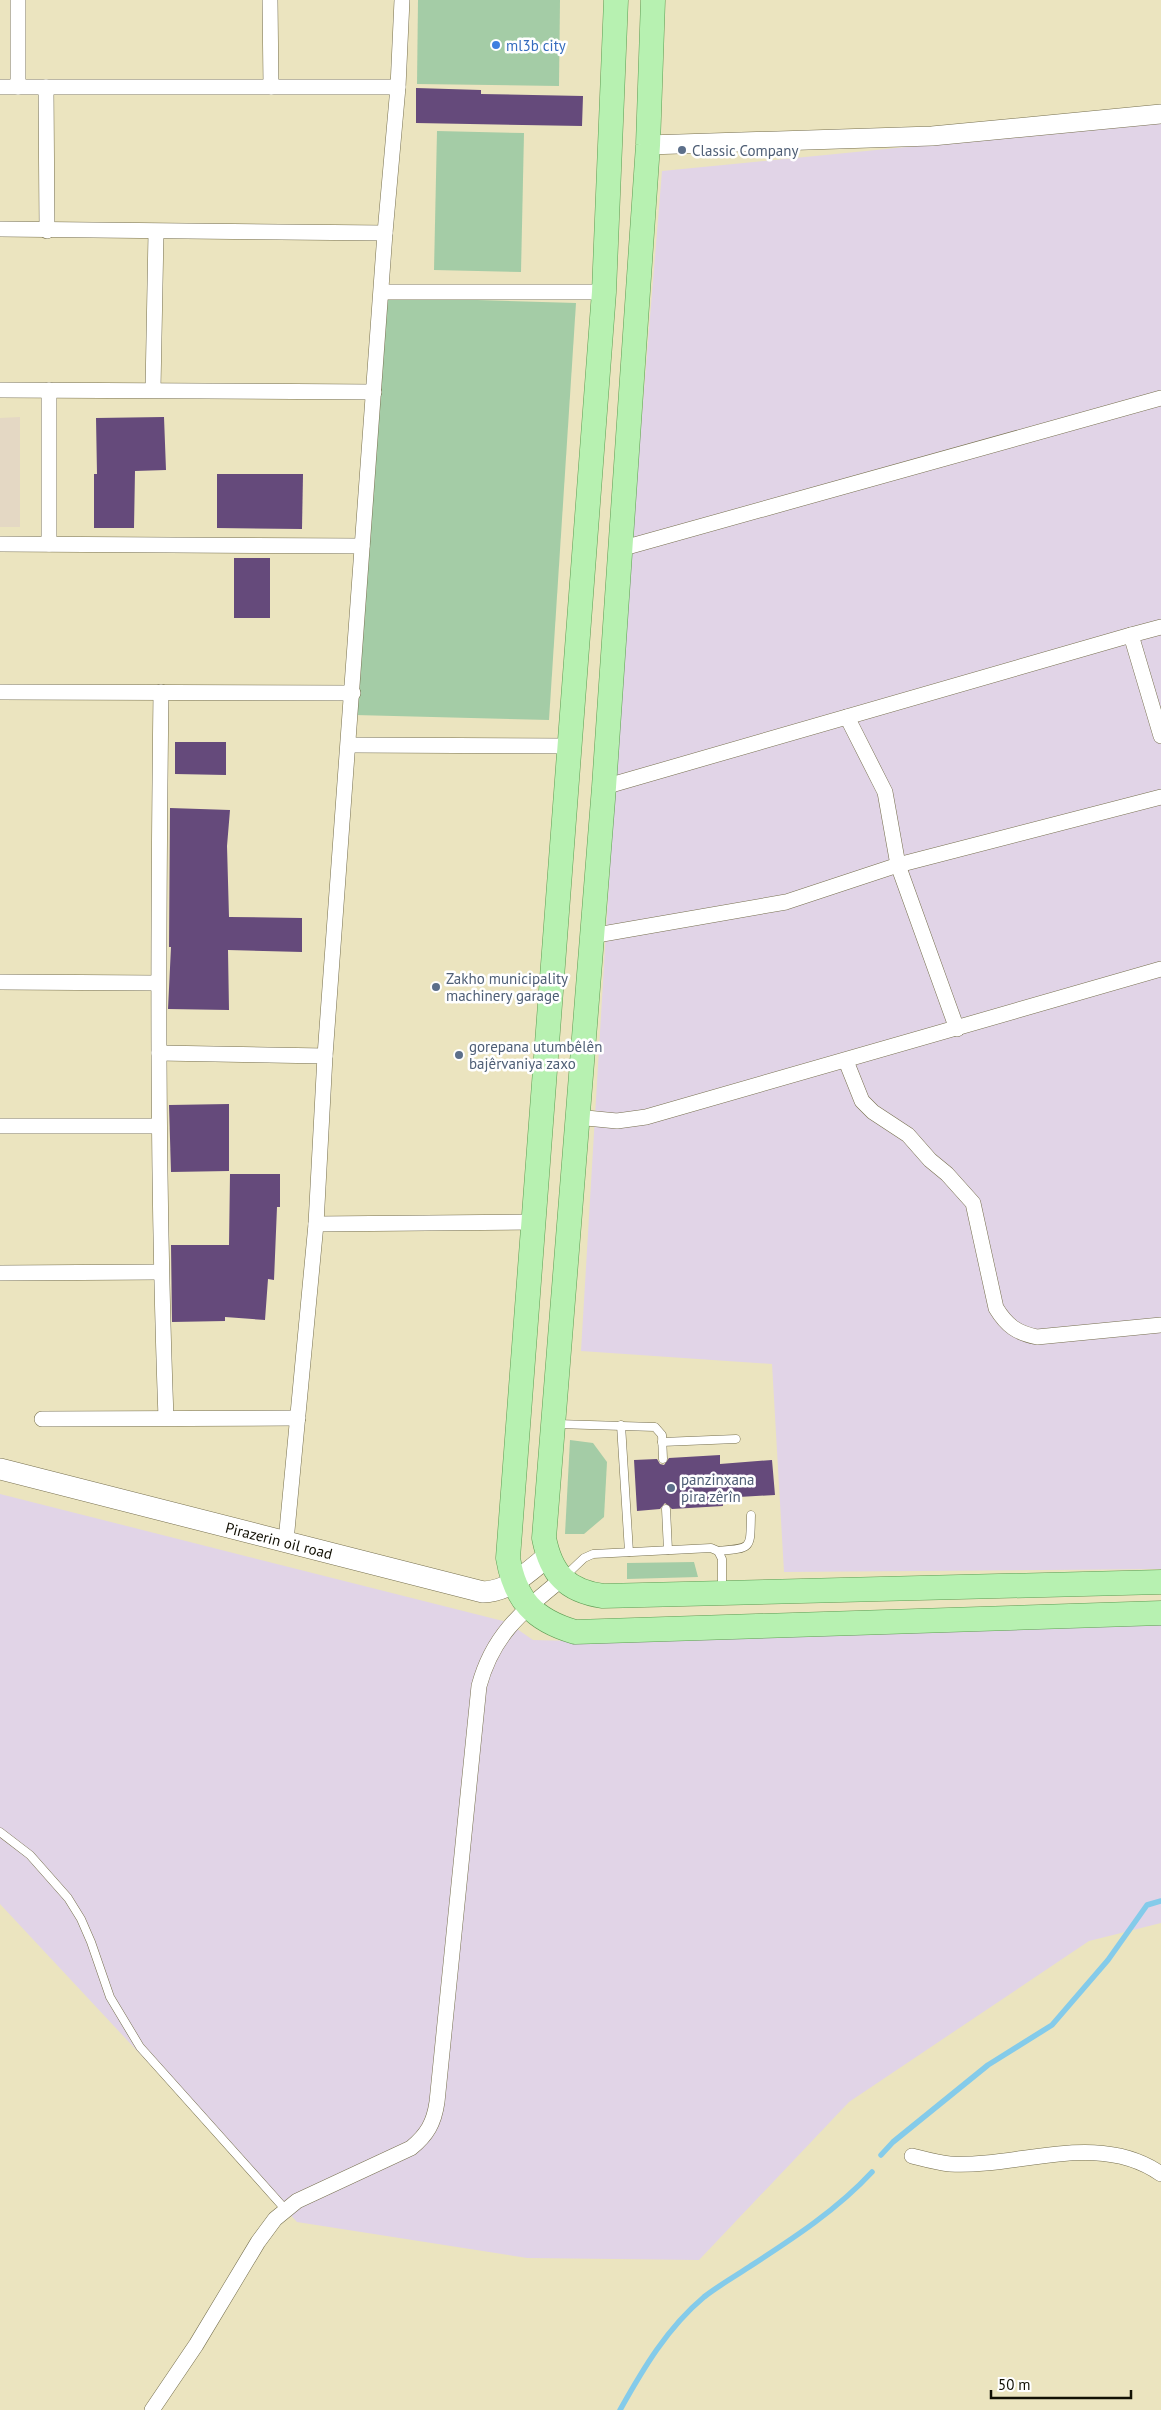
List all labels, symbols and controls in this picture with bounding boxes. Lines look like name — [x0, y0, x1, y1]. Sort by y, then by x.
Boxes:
place label: ml3b city — [506, 36, 566, 55]
marker: ml3b city — [490, 39, 502, 51]
place label: Classic Company — [692, 141, 798, 160]
marker: Classic Company — [676, 144, 688, 156]
place label: Zakho municipality machinery garage — [446, 969, 568, 1005]
marker: Zakho municipality machinery garage — [430, 981, 442, 993]
place label: gorepana utumbêlên bajêrvaniya zaxo — [469, 1037, 602, 1073]
marker: gorepana utumbêlên bajêrvaniya zaxo — [453, 1049, 465, 1061]
place label: panzinxana pira zêrîn — [681, 1470, 755, 1506]
marker: panzinxana pira zêrîn — [665, 1482, 677, 1494]
street label: Pirazerin oil road — [224, 1517, 335, 1563]
scale bar — [991, 2368, 1131, 2400]
text: 50 m — [998, 2375, 1031, 2394]

